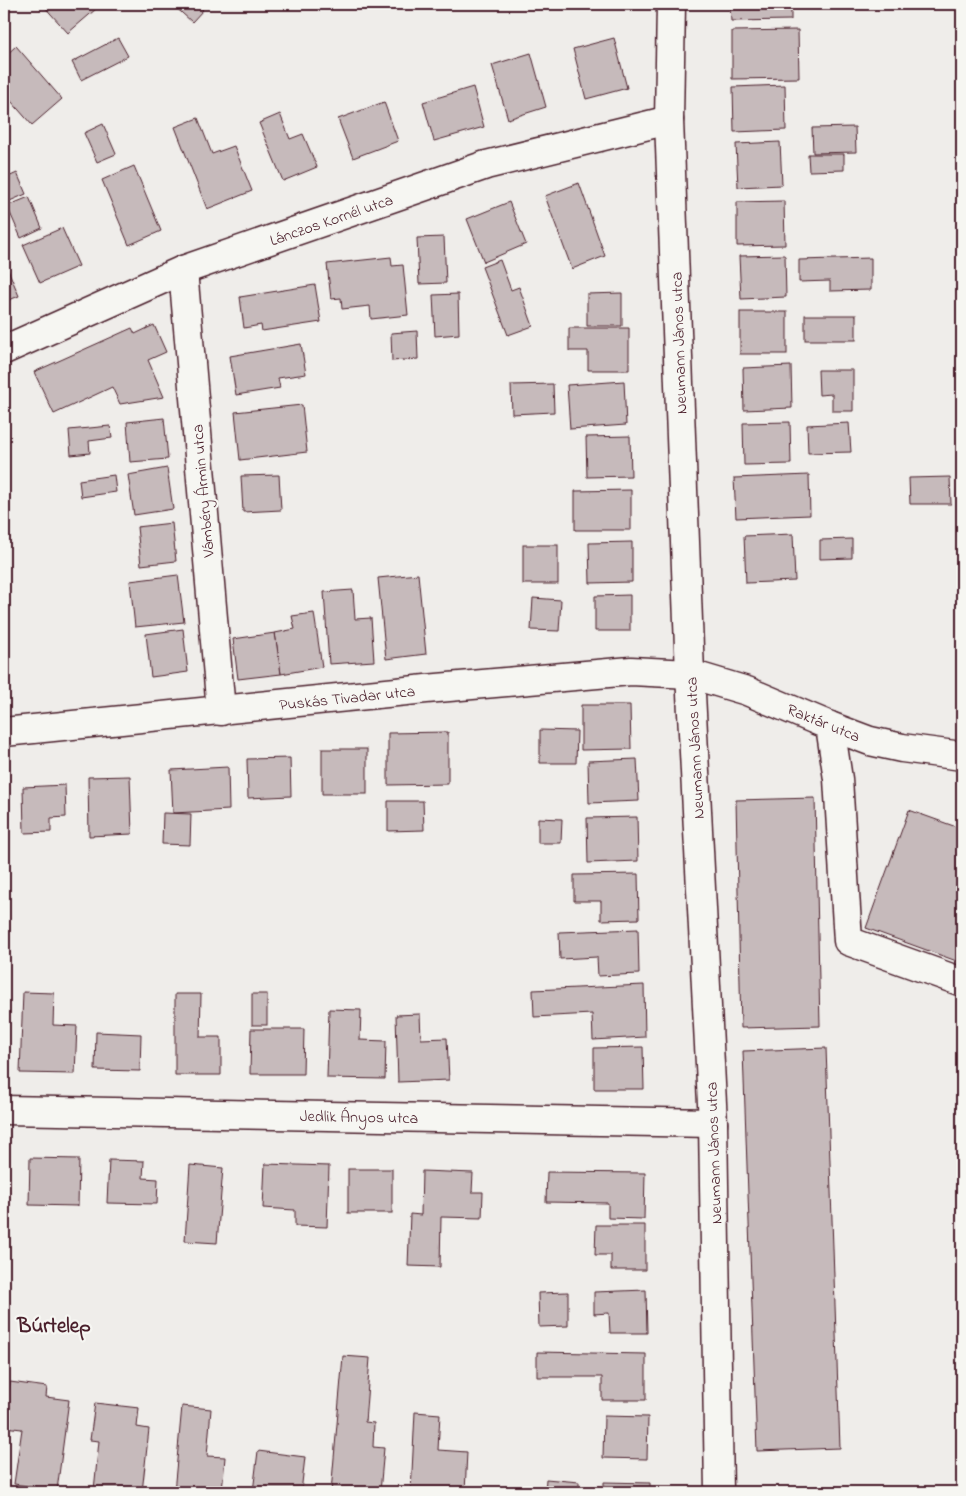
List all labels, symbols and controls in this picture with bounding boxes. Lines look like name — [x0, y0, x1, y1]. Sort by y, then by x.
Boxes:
street label: Lánczos Kornél utca — [267, 189, 397, 253]
street label: Neumann János utca — [666, 271, 694, 415]
street label: Vámbéry Ármin utca — [186, 423, 222, 559]
street label: Neumann János utca — [680, 676, 712, 820]
street label: Puskás Tivadar utca — [278, 680, 416, 718]
street label: Raktár utca — [783, 698, 864, 749]
street label: Neumann János utca — [701, 1081, 729, 1225]
street label: Jedlik Ányos utca — [300, 1105, 418, 1131]
district label: Búrtelep — [16, 1312, 91, 1342]

